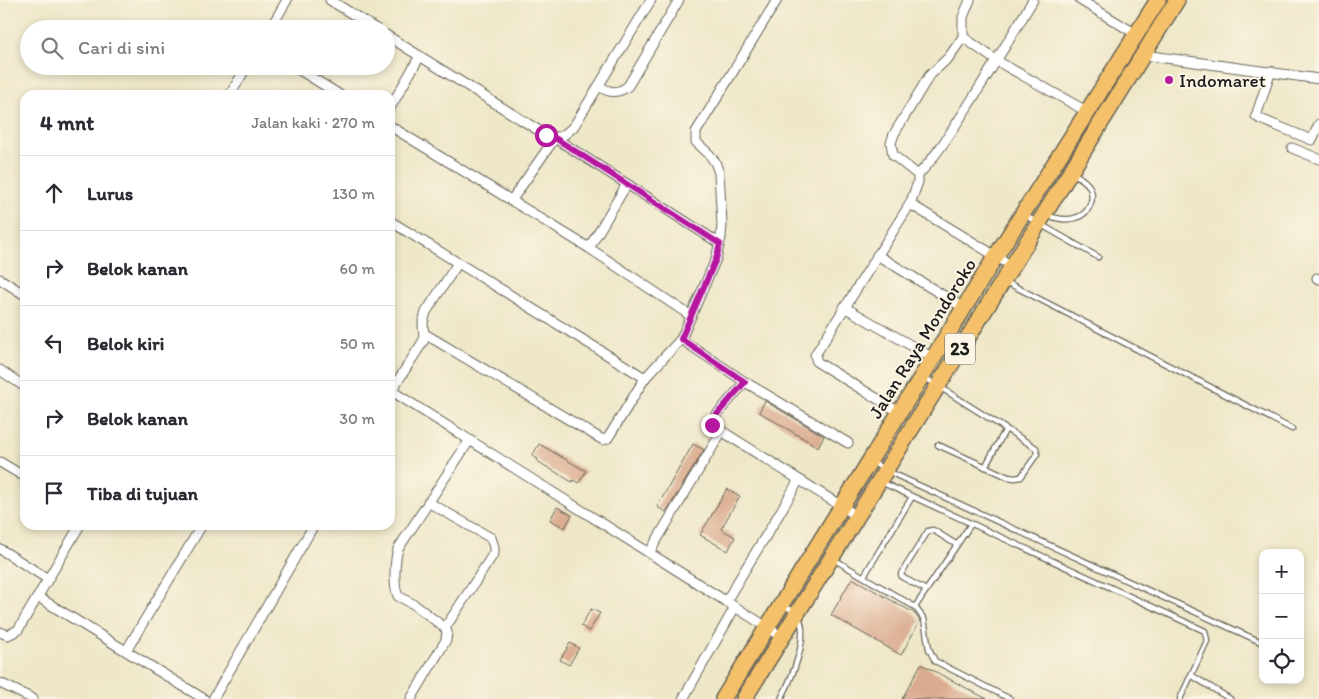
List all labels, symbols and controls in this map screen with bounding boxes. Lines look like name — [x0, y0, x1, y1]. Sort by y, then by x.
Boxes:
search box — [20, 20, 395, 75]
icon: search — [38, 34, 66, 62]
text: Cari di sini — [78, 36, 165, 59]
place label: Indomaret — [1179, 69, 1266, 92]
marker: Indomaret — [1163, 74, 1175, 86]
text: 4 mnt — [40, 110, 94, 135]
text: Jalan kaki · 270 m — [251, 113, 375, 132]
route start — [535, 124, 558, 147]
icon: ahead — [40, 179, 68, 207]
text: Lurus — [87, 182, 133, 205]
text: 130 m — [332, 184, 375, 203]
icon: right — [40, 254, 68, 282]
street label: Jalan Raya Mondoroko — [864, 254, 981, 423]
text: Belok kanan — [87, 257, 188, 280]
text: 60 m — [340, 259, 375, 278]
icon: left — [40, 329, 68, 357]
text: Belok kiri — [87, 332, 164, 355]
text: 50 m — [340, 334, 375, 353]
road number: 23 — [945, 334, 975, 364]
icon: right — [40, 404, 68, 432]
text: Belok kanan — [87, 407, 188, 430]
text: 30 m — [339, 409, 375, 428]
route end — [701, 414, 724, 437]
icon: arrive — [40, 479, 68, 507]
text: Tiba di tujuan — [87, 482, 198, 505]
map controls — [1259, 549, 1304, 684]
button: + — [1259, 549, 1304, 594]
button: − — [1259, 594, 1304, 639]
button: locate — [1259, 639, 1304, 684]

